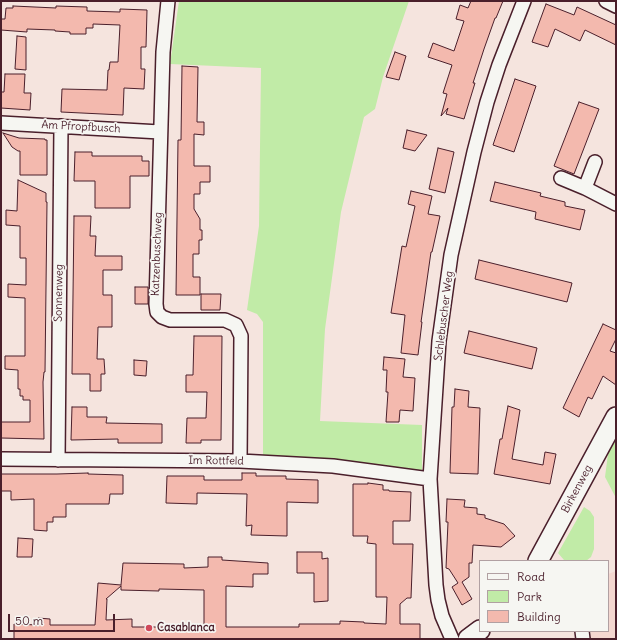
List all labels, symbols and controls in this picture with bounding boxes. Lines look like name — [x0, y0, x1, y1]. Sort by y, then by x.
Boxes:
street label: Am Pfropfbusch — [41, 118, 121, 136]
street label: Katzenbuschweg — [149, 212, 165, 296]
street label: Sonnenweg — [52, 264, 66, 322]
street label: Schlebuscher Weg — [432, 270, 456, 362]
street label: Im Rottfeld — [188, 454, 244, 468]
street label: Birkenweg — [559, 463, 595, 515]
legend — [479, 560, 609, 632]
text: Road — [517, 569, 545, 584]
text: Park — [517, 589, 542, 604]
scale bar — [10, 606, 117, 632]
text: Building — [517, 609, 561, 624]
text: 50 m — [15, 613, 43, 628]
place label: Casablanca — [157, 621, 215, 635]
marker: Casablanca — [144, 623, 154, 633]

